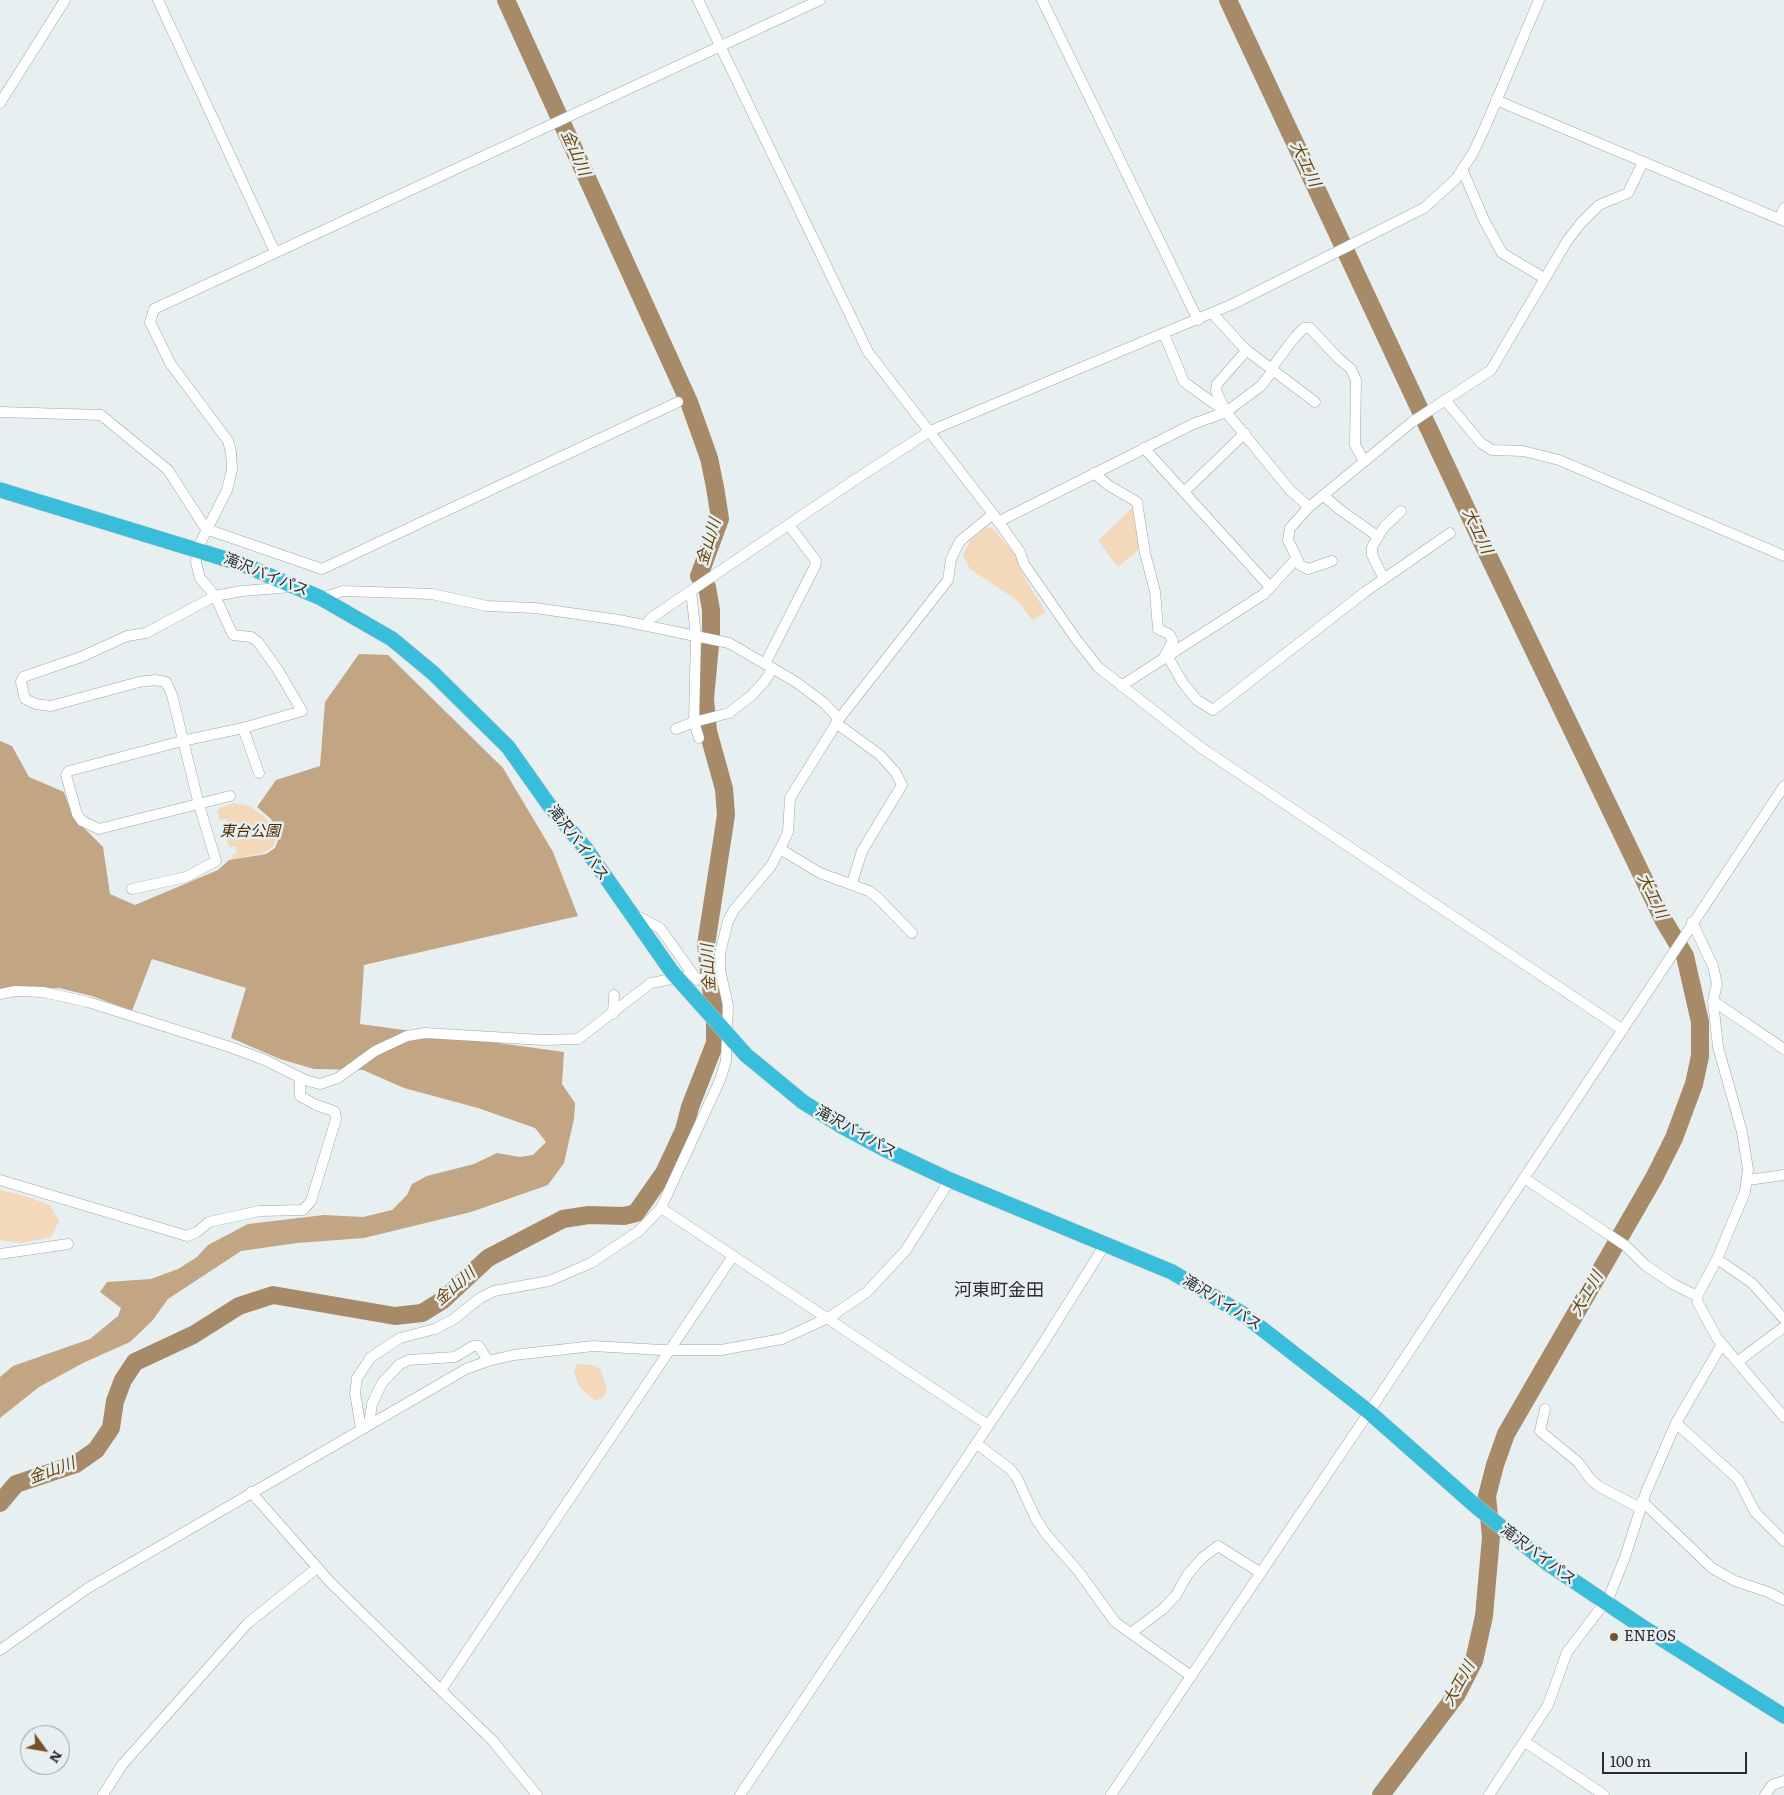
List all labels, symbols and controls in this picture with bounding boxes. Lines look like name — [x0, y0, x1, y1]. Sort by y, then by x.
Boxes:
water label: 金山川 — [556, 127, 594, 179]
water label: 大工川 — [1286, 138, 1324, 190]
water label: 大工川 — [1458, 505, 1496, 557]
water label: 金山川 — [693, 516, 725, 568]
street label: 滝沢バイパス — [221, 550, 311, 600]
street label: 滝沢バイパス — [544, 802, 612, 884]
park label: 東台公園 — [220, 823, 280, 841]
water label: 大工川 — [1633, 870, 1671, 922]
water label: 金山川 — [698, 944, 720, 992]
street label: 滝沢バイパス — [812, 1102, 900, 1162]
water label: 金山川 — [431, 1264, 479, 1310]
water label: 大工川 — [1567, 1268, 1607, 1320]
street label: 滝沢バイパス — [1179, 1272, 1265, 1334]
district label: 河東町金田 — [954, 1280, 1044, 1302]
water label: 金山川 — [26, 1454, 78, 1488]
street label: 滝沢バイパス — [1497, 1521, 1579, 1589]
place label: ENEOS — [1624, 1628, 1676, 1646]
marker: ENEOS — [1608, 1631, 1620, 1643]
water label: 大工川 — [1439, 1658, 1479, 1710]
north arrow — [20, 1725, 70, 1775]
scale bar — [1604, 1742, 1749, 1774]
text: N — [45, 1747, 68, 1768]
text: 100 m — [1610, 1749, 1651, 1772]

